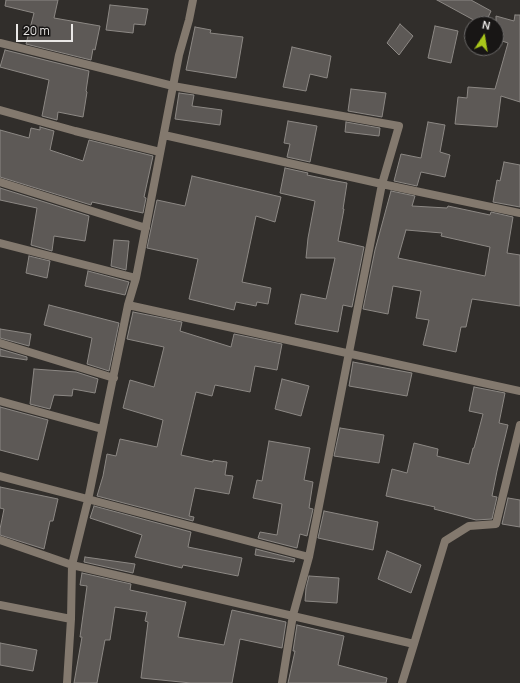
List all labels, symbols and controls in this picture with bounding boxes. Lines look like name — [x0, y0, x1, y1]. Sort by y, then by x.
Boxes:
scale bar — [18, 16, 75, 42]
north arrow — [464, 16, 504, 56]
text: N — [481, 17, 492, 33]
text: 20 m — [23, 22, 50, 39]

